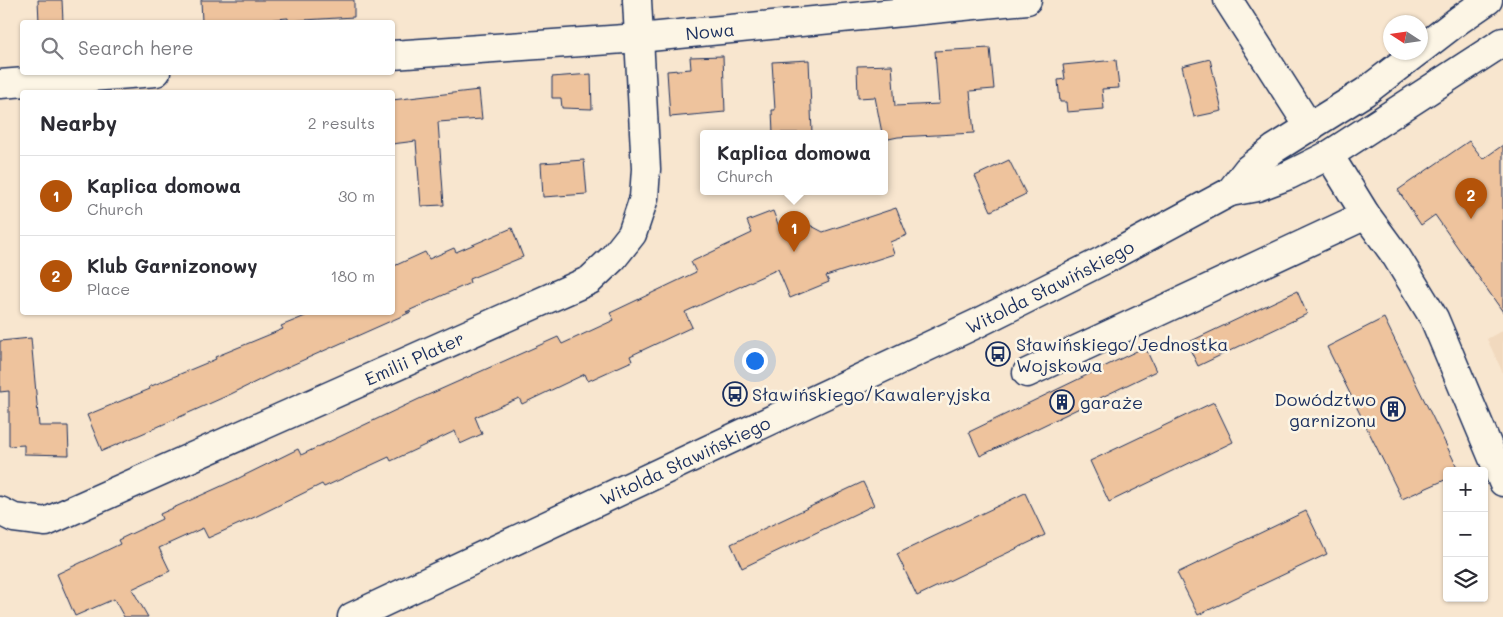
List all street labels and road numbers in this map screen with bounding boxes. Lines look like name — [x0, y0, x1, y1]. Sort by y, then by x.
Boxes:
street label: Nowa — [684, 17, 736, 45]
street label: Witolda Sławińskiego — [962, 234, 1138, 339]
street label: Emilii Plater — [361, 326, 468, 391]
street label: Witolda Sławińskiego — [596, 410, 774, 511]

